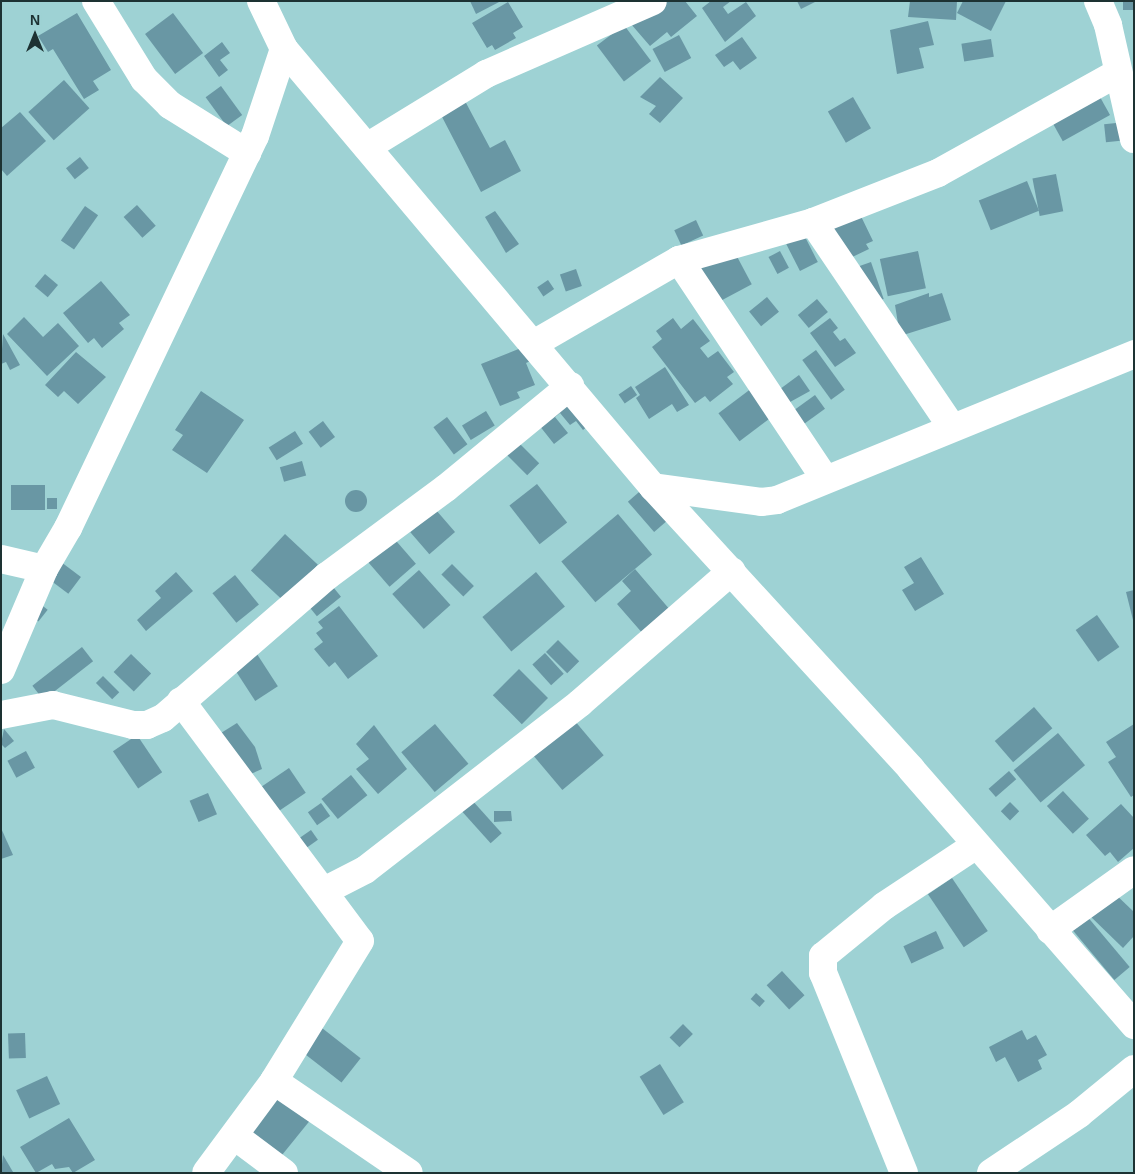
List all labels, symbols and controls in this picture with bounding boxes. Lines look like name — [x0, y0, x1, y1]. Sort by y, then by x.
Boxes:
north arrow — [10, 10, 60, 60]
text: N — [30, 12, 40, 28]

